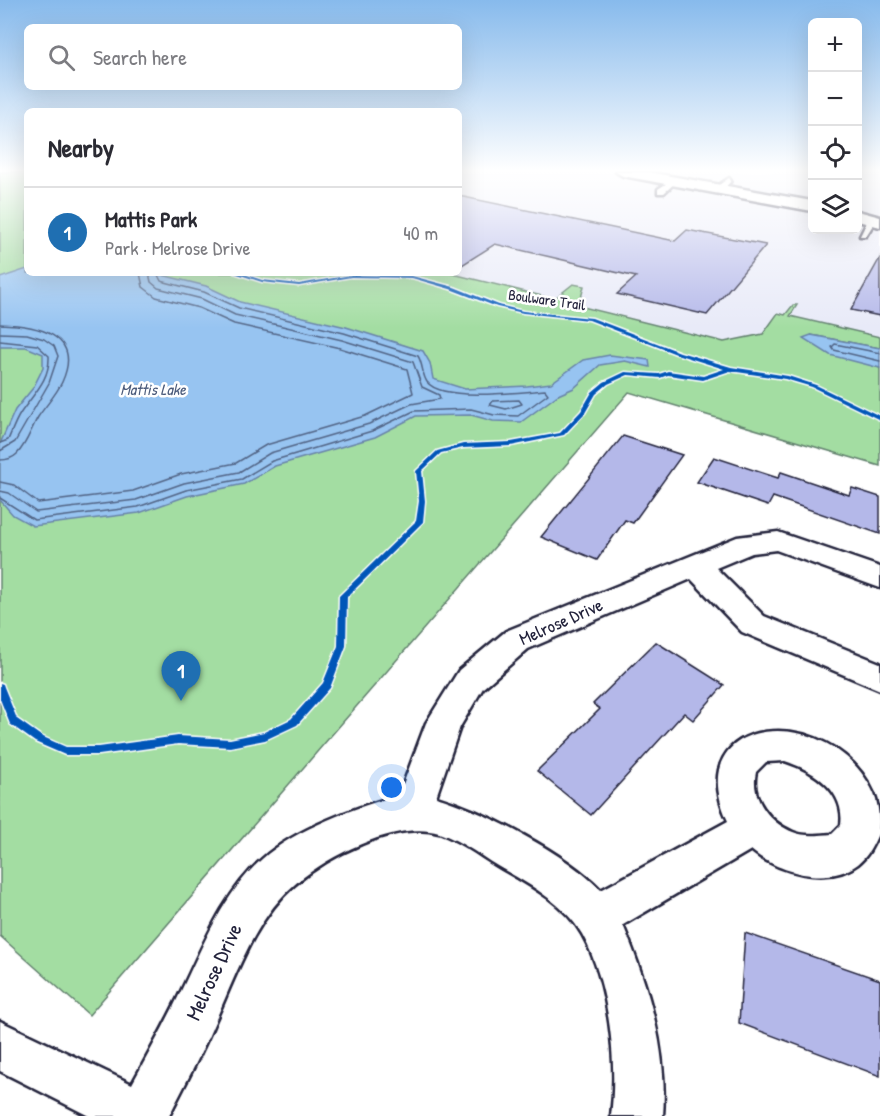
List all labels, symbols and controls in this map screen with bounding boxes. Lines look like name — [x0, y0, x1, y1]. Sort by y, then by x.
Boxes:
map controls — [808, 18, 862, 234]
button: + — [808, 18, 862, 72]
search box — [24, 24, 462, 90]
icon: search — [45, 41, 78, 74]
text: Search here — [93, 42, 187, 72]
button: − — [808, 72, 862, 126]
button: locate — [808, 126, 862, 180]
text: Nearby — [48, 130, 114, 165]
button: layers — [808, 180, 862, 234]
text: Mattis Park — [105, 204, 197, 234]
text: 1 — [64, 219, 71, 246]
text: 40 m — [403, 219, 438, 246]
text: Park · Melrose Drive — [105, 234, 251, 261]
street label: Boulware Trail — [507, 284, 587, 315]
water label: Mattis Lake — [120, 378, 186, 400]
street label: Melrose Drive — [515, 592, 607, 651]
pin: 1 — [162, 652, 201, 701]
your location — [377, 773, 406, 802]
street label: Melrose Drive — [178, 919, 249, 1025]

